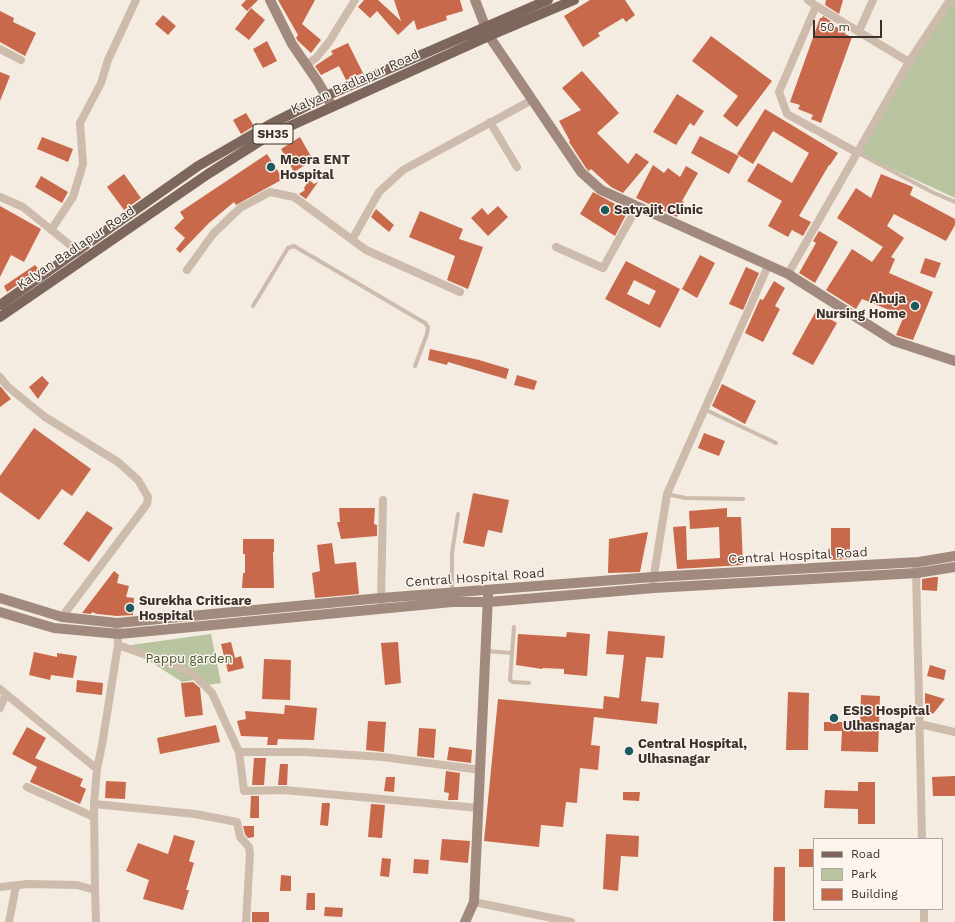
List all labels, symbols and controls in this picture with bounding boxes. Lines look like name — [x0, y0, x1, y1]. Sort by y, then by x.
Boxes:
scale bar — [815, 12, 884, 38]
text: 50 m — [820, 20, 850, 34]
street label: Kalyan Badlapur Road — [288, 47, 422, 117]
road number: SH35 — [253, 124, 293, 144]
place label: Meera ENT Hospital — [280, 152, 350, 183]
marker: Meera ENT Hospital — [265, 161, 277, 173]
place label: Satyajit Clinic — [614, 202, 703, 218]
street label: Kalyan Badlapur Road — [14, 203, 138, 293]
marker: Satyajit Clinic — [599, 204, 611, 216]
place label: Ahuja Nursing Home — [816, 291, 906, 322]
marker: Ahuja Nursing Home — [909, 300, 921, 312]
street label: Central Hospital Road — [728, 545, 868, 567]
street label: Central Hospital Road — [405, 565, 545, 591]
place label: Surekha Criticare Hospital — [139, 593, 251, 624]
marker: Surekha Criticare Hospital — [124, 602, 136, 614]
park label: Pappu garden — [145, 651, 233, 667]
place label: ESIS Hospital Ulhasnagar — [843, 703, 930, 734]
marker: ESIS Hospital Ulhasnagar — [828, 712, 840, 724]
place label: Central Hospital, Ulhasnagar — [638, 736, 747, 767]
marker: Central Hospital, Ulhasnagar — [623, 745, 635, 757]
legend — [813, 838, 943, 910]
text: Road — [851, 847, 880, 861]
text: Park — [851, 867, 877, 881]
text: Building — [851, 887, 898, 901]

